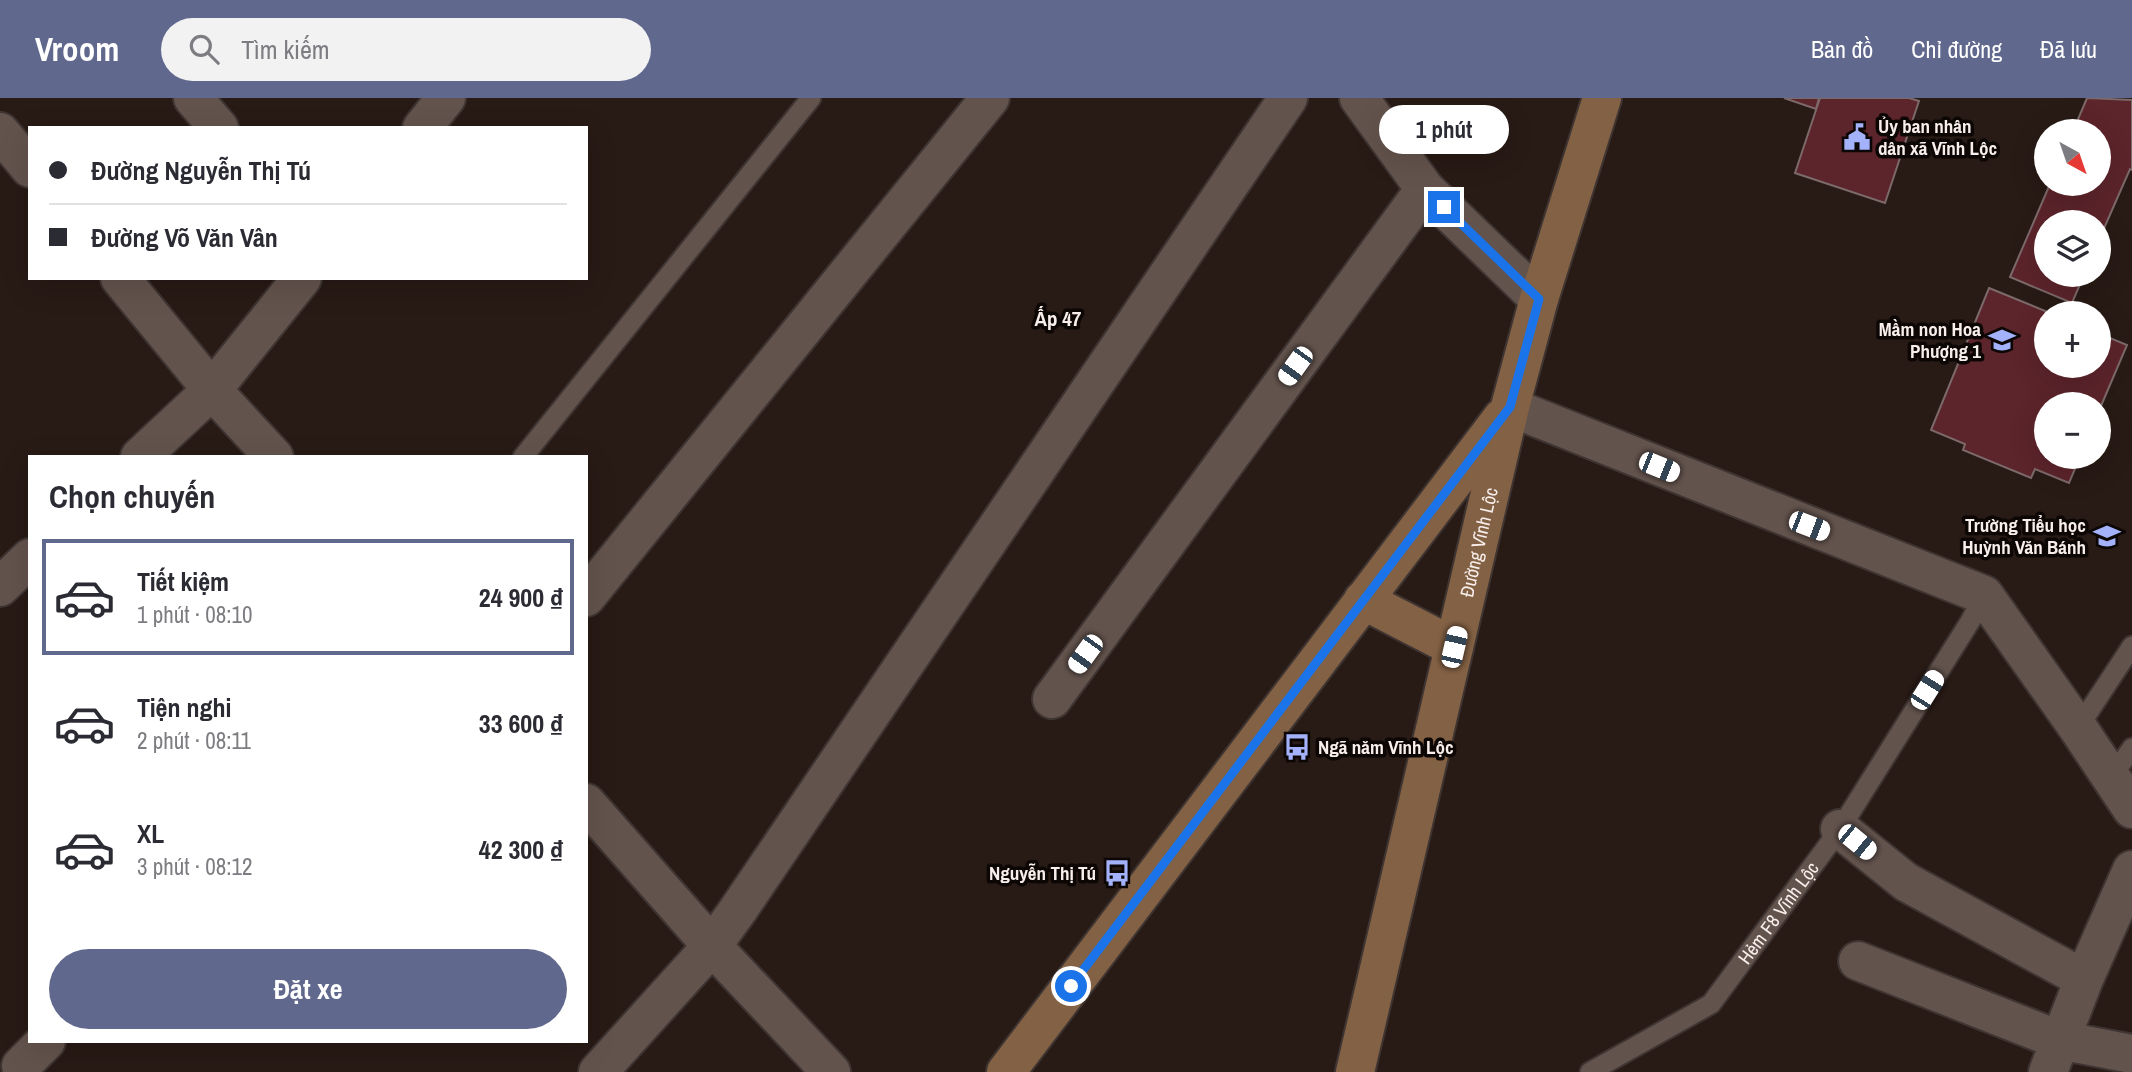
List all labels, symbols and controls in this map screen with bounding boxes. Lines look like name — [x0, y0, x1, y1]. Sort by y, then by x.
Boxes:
search box — [161, 18, 651, 81]
text: Vroom — [35, 27, 119, 71]
icon: search — [185, 30, 223, 68]
text: Tìm kiếm — [241, 32, 330, 67]
text: Bản đồ — [1811, 33, 1873, 65]
text: Chỉ đường — [1911, 33, 2002, 65]
text: Đã lưu — [2040, 33, 2097, 65]
callout: 1 phút — [1379, 105, 1509, 154]
place label: Ủy ban nhân dân xã Vĩnh Lộc — [1878, 113, 1997, 161]
text: 1 phút — [1416, 114, 1472, 145]
north arrow — [2034, 119, 2110, 196]
map controls — [2034, 119, 2111, 469]
public building icon: Ủy ban nhân dân xã Vĩnh Lộc — [1842, 122, 1872, 152]
text: Đường Nguyễn Thị Tú — [91, 153, 311, 188]
route end — [1428, 191, 1460, 223]
button: layers — [2034, 210, 2111, 287]
text: Đường Võ Văn Vân — [91, 220, 278, 255]
button: + — [2034, 301, 2111, 378]
district label: Ấp 47 — [1035, 304, 1082, 333]
place label: Mầm non Hoa Phượng 1 — [1879, 316, 1981, 364]
school or university icon: Mầm non Hoa Phượng 1 — [1987, 325, 2017, 355]
car — [1275, 343, 1316, 389]
button: − — [2034, 392, 2111, 469]
car — [1636, 449, 1683, 485]
text: Chọn chuyến — [49, 475, 215, 518]
street label: Đường Vĩnh Lộc — [1453, 485, 1504, 599]
car — [1786, 509, 1833, 543]
place label: Trường Tiểu học Huỳnh Văn Bánh — [1962, 512, 2086, 560]
school or university icon: Trường Tiểu học Huỳnh Văn Bánh — [2092, 521, 2122, 551]
text: Tiết kiệm — [137, 564, 229, 599]
icon: car — [53, 566, 116, 629]
text: 24 900 ₫ — [479, 580, 563, 615]
text: 1 phút · 08:10 — [137, 599, 252, 630]
car — [1440, 624, 1469, 670]
car — [1065, 631, 1106, 677]
car — [1907, 667, 1948, 713]
text: Tiện nghi — [137, 690, 231, 725]
icon: car — [53, 692, 116, 755]
text: 33 600 ₫ — [479, 706, 563, 741]
text: 2 phút · 08:11 — [137, 725, 251, 756]
bus stop icon: Ngã năm Vĩnh Lộc — [1282, 732, 1312, 762]
place label: Ngã năm Vĩnh Lộc — [1318, 734, 1454, 760]
text: XL — [137, 816, 164, 851]
icon: car — [53, 818, 116, 881]
car — [1835, 821, 1880, 863]
text: 42 300 ₫ — [479, 832, 563, 867]
text: 3 phút · 08:12 — [137, 851, 252, 882]
street label: Hẻm F8 Vĩnh Lộc — [1732, 856, 1825, 969]
bus stop icon: Nguyễn Thị Tú — [1102, 858, 1132, 888]
place label: Nguyễn Thị Tú — [989, 860, 1096, 886]
button: Đặt xe — [49, 949, 567, 1029]
route start — [1055, 970, 1087, 1002]

